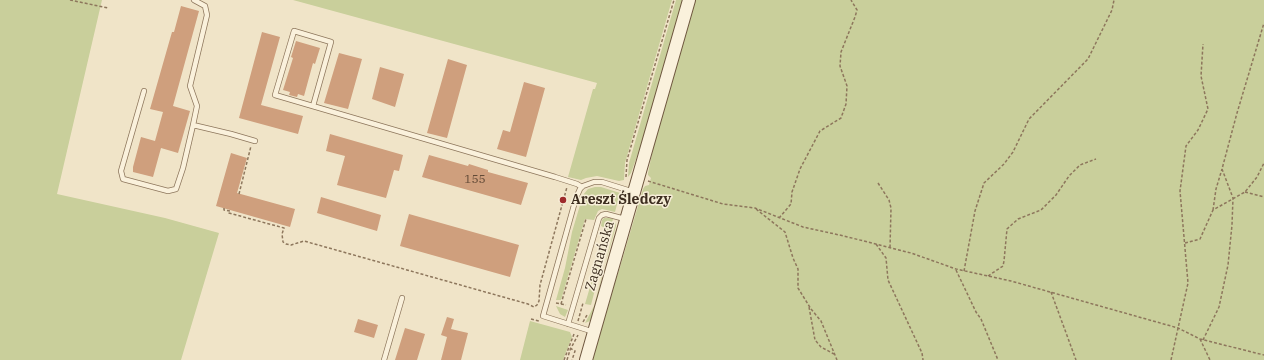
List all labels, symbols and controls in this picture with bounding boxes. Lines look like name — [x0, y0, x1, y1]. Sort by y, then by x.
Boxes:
house number: 155 — [464, 173, 486, 187]
place label: Areszt Śledczy — [571, 192, 671, 208]
marker: Areszt Śledczy — [558, 195, 568, 205]
street label: Zagnańska — [582, 219, 618, 293]

